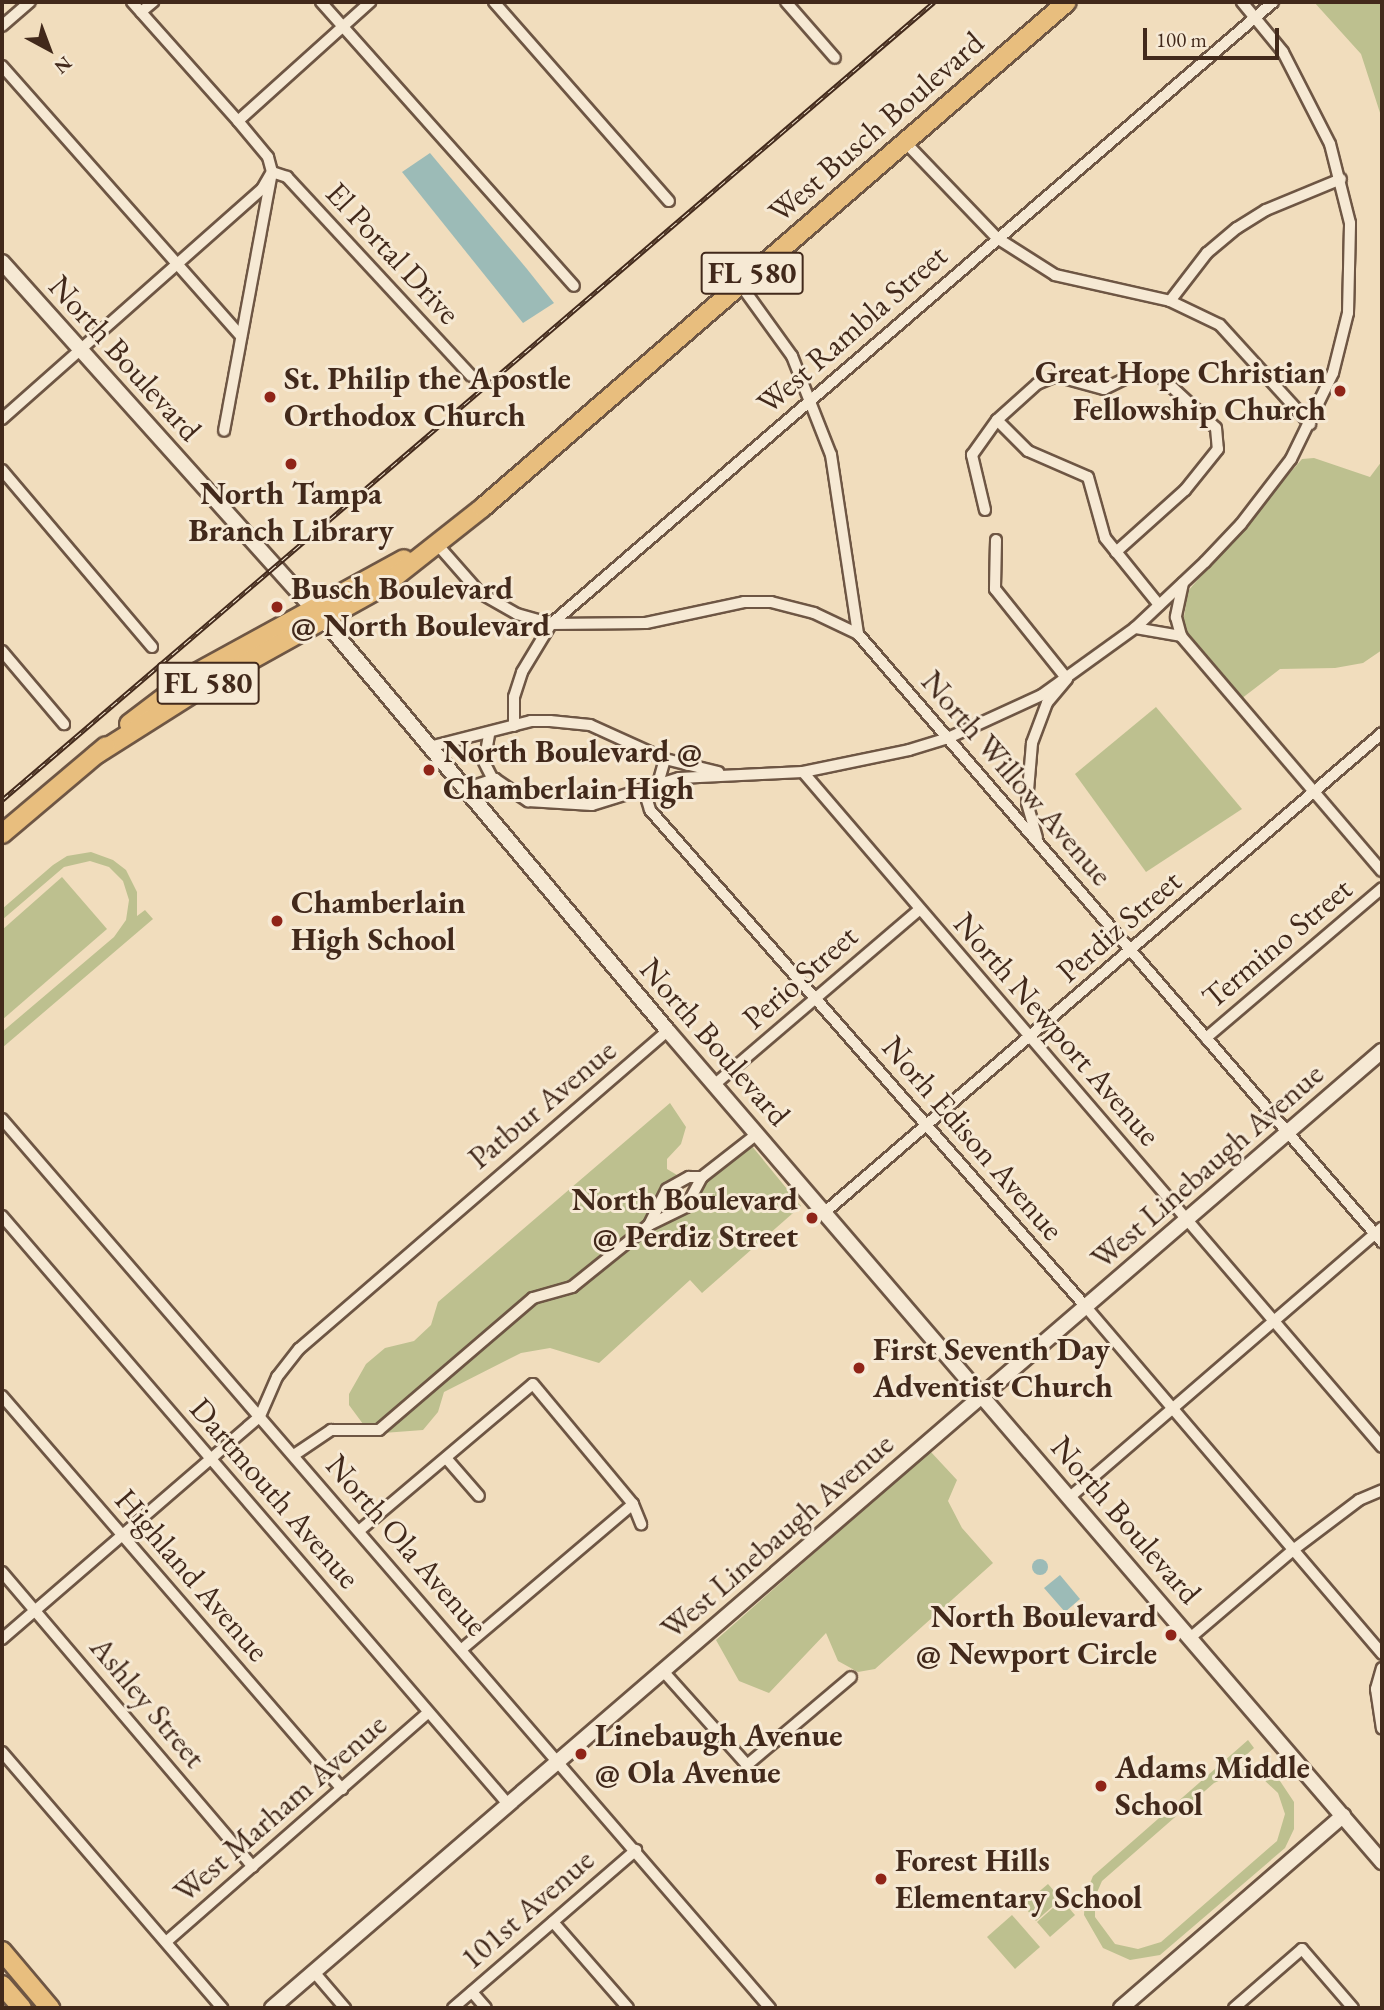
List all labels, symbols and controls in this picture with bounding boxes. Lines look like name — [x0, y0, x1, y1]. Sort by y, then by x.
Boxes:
north arrow — [14, 14, 84, 84]
scale bar — [1146, 14, 1282, 58]
street label: West Busch Boulevard — [761, 23, 991, 231]
text: 100 m — [1156, 26, 1207, 53]
text: N — [49, 51, 77, 80]
street label: El Portal Drive — [318, 174, 468, 332]
street label: West Rambla Street — [749, 236, 955, 422]
road number: FL 580 — [700, 246, 804, 300]
street label: North Boulevard — [41, 267, 209, 449]
place label: Great Hope Christian Fellowship Church — [1035, 354, 1326, 429]
place label: St. Philip the Apostle Orthodox Church — [284, 360, 571, 435]
marker: Great Hope Christian Fellowship Church — [1332, 383, 1348, 399]
marker: St. Philip the Apostle Orthodox Church — [262, 389, 278, 405]
marker: North Tampa Branch Library — [283, 456, 299, 472]
place label: North Tampa Branch Library — [188, 475, 394, 550]
place label: Busch Boulevard @ North Boulevard — [291, 570, 550, 645]
marker: Busch Boulevard @ North Boulevard — [269, 599, 285, 615]
road number: FL 580 — [156, 656, 260, 710]
street label: North Willow Avenue — [913, 663, 1121, 893]
place label: North Boulevard @ Chamberlain High — [443, 733, 702, 808]
marker: North Boulevard @ Chamberlain High — [421, 762, 437, 778]
street label: Perdiz Street — [1049, 862, 1189, 990]
street label: Termino Street — [1194, 869, 1360, 1017]
place label: Chamberlain High School — [291, 884, 466, 959]
street label: North Newport Avenue — [945, 905, 1169, 1153]
marker: Chamberlain High School — [269, 913, 285, 929]
street label: Perio Street — [735, 917, 865, 1037]
street label: North Boulevard — [632, 950, 798, 1134]
street label: Norh Edison Avenue — [874, 1028, 1072, 1248]
street label: Patbur Avenue — [460, 1031, 624, 1177]
street label: West Linebaugh Avenue — [1083, 1055, 1331, 1277]
place label: North Boulevard @ Perdiz Street — [571, 1181, 798, 1256]
marker: North Boulevard @ Perdiz Street — [804, 1210, 820, 1226]
place label: First Seventh Day Adventist Church — [873, 1331, 1113, 1406]
marker: First Seventh Day Adventist Church — [851, 1360, 867, 1376]
street label: Dartmouth Avenue — [182, 1390, 368, 1596]
street label: West Linebaugh Avenue — [653, 1425, 901, 1647]
street label: North Boulevard — [1043, 1428, 1209, 1612]
street label: North Ola Avenue — [318, 1446, 496, 1644]
street label: Highland Avenue — [107, 1481, 277, 1669]
place label: North Boulevard @ Newport Circle — [916, 1598, 1157, 1673]
marker: North Boulevard @ Newport Circle — [1163, 1627, 1179, 1643]
street label: Ashley Street — [82, 1628, 214, 1776]
street label: West Marham Avenue — [166, 1705, 394, 1911]
place label: Linebaugh Avenue @ Ola Avenue — [595, 1717, 842, 1792]
marker: Linebaugh Avenue @ Ola Avenue — [573, 1746, 589, 1762]
place label: Adams Middle School — [1115, 1749, 1310, 1824]
marker: Adams Middle School — [1093, 1778, 1109, 1794]
street label: 101st Avenue — [452, 1840, 602, 1978]
place label: Forest Hills Elementary School — [895, 1842, 1142, 1917]
marker: Forest Hills Elementary School — [873, 1871, 889, 1887]

